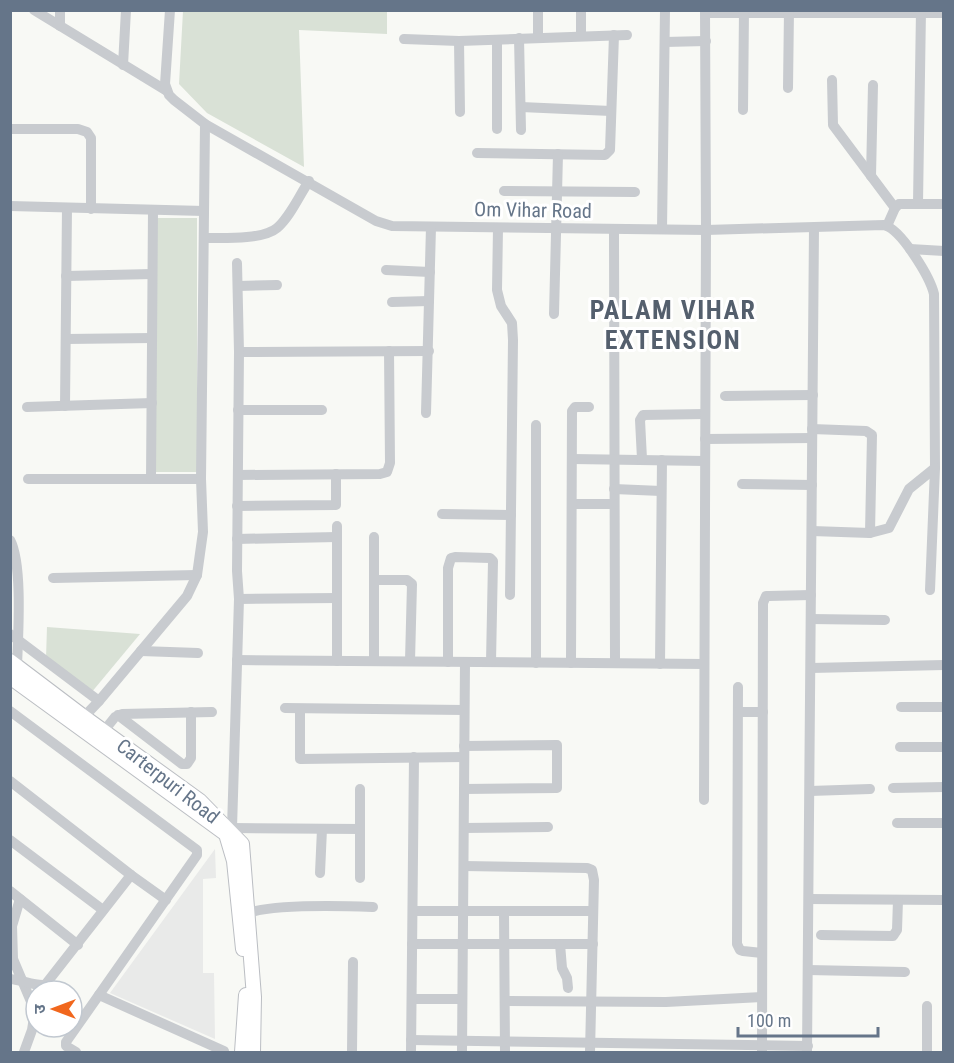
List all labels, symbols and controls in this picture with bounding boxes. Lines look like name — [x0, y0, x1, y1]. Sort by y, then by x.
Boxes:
street label: Om Vihar Road — [474, 197, 592, 223]
district label: PALAM VIHAR EXTENSION — [590, 295, 756, 355]
street label: Carterpuri Road — [112, 733, 224, 829]
north arrow — [24, 979, 84, 1039]
scale bar — [738, 1000, 878, 1038]
text: उ — [30, 1004, 49, 1014]
text: 100 m — [747, 1010, 791, 1031]

